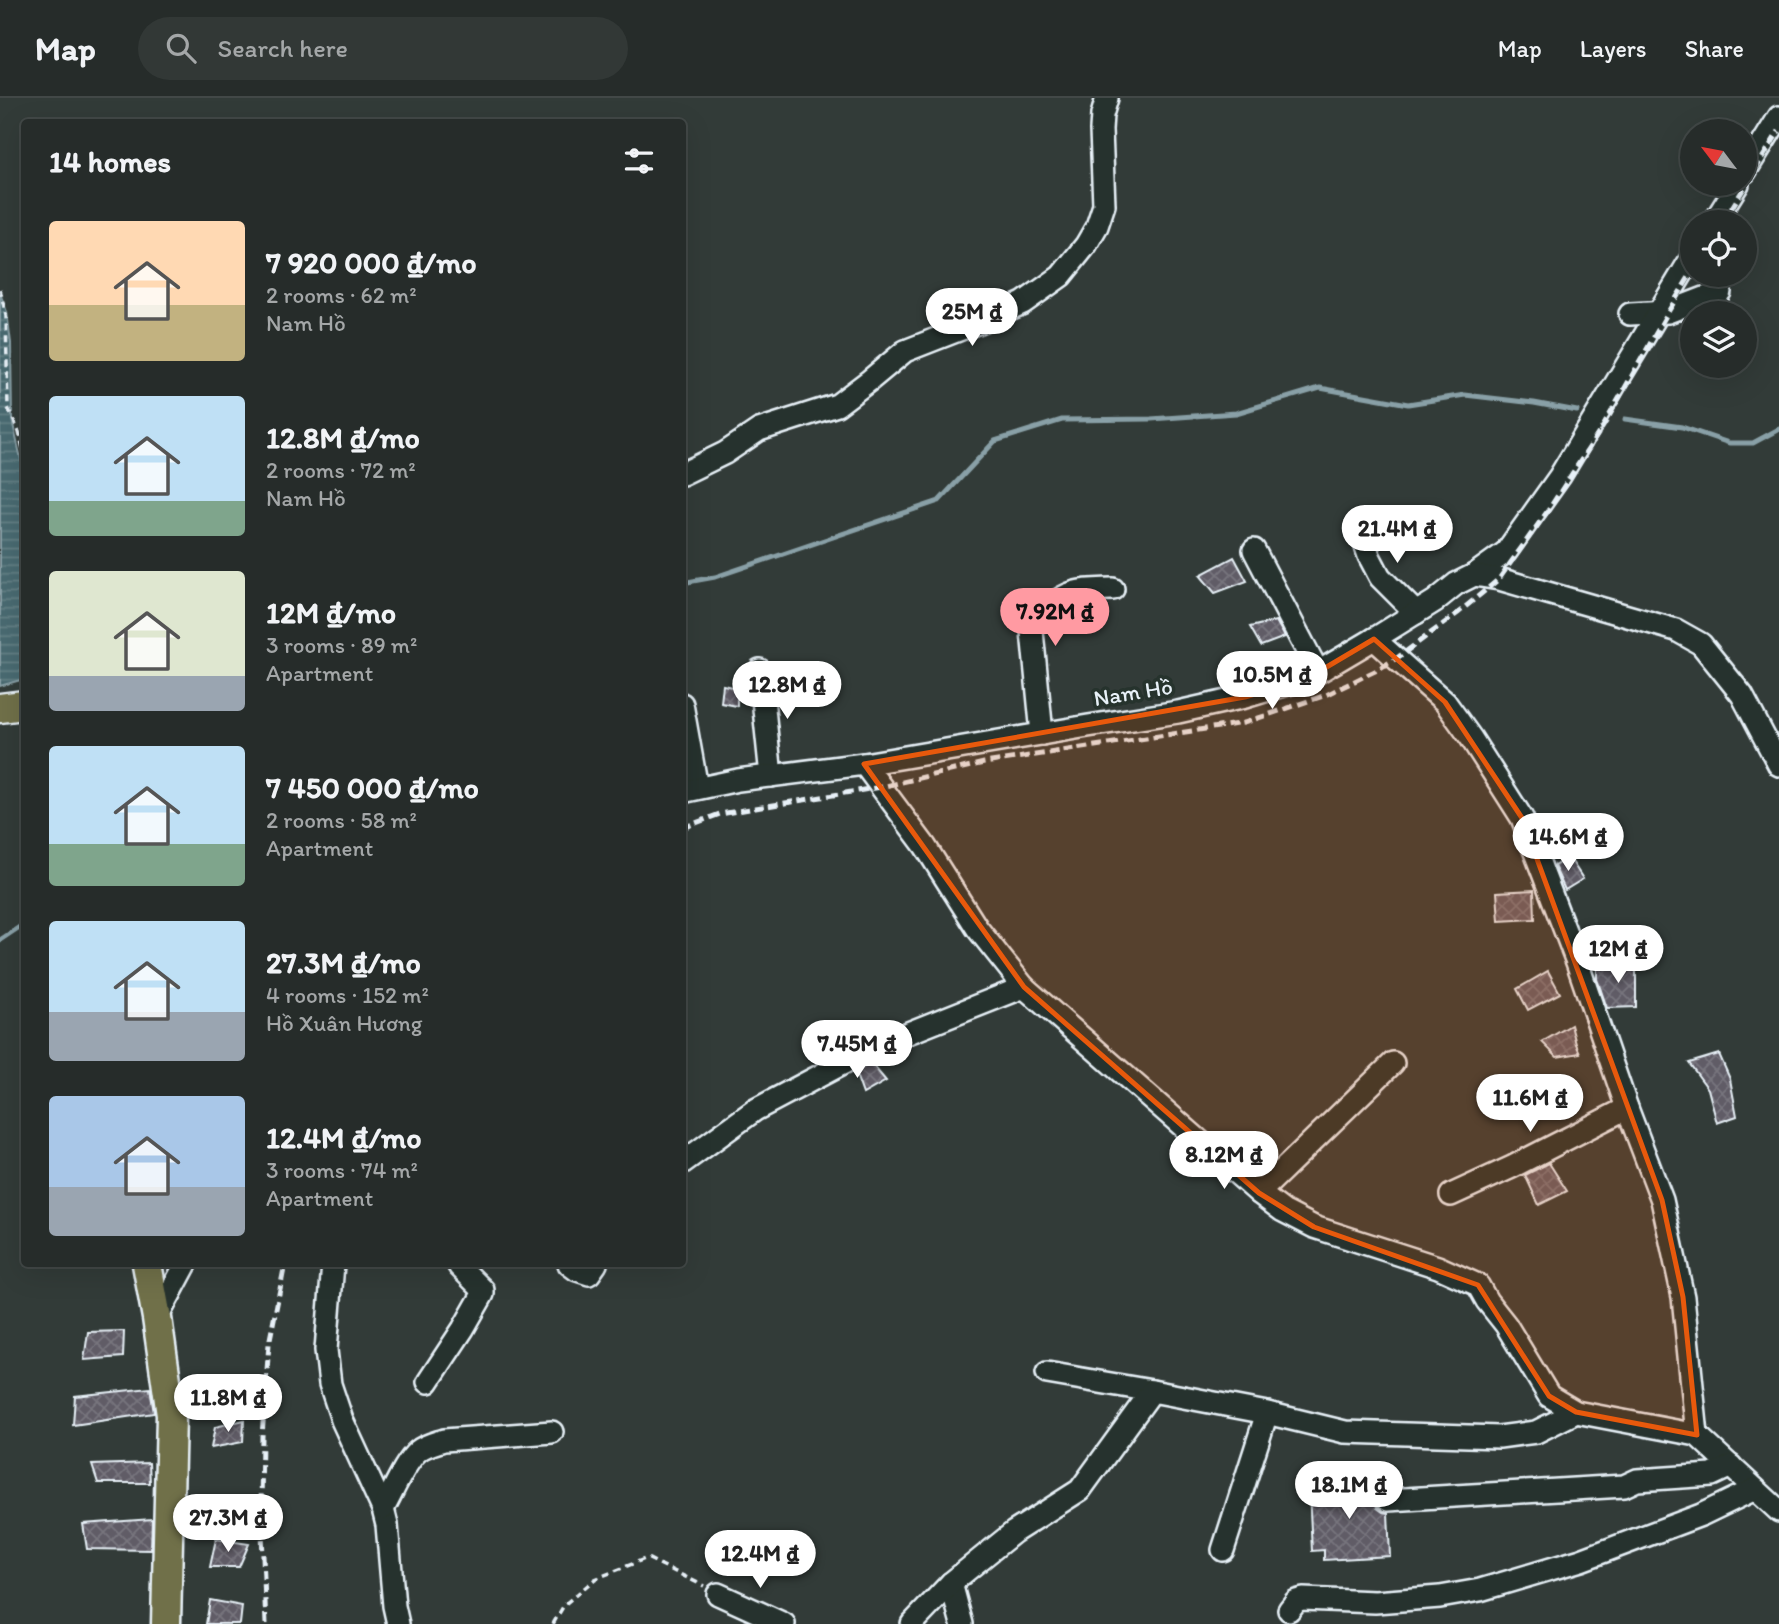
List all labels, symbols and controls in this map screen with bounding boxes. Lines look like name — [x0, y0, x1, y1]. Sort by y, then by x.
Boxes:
search box — [138, 17, 628, 80]
text: Map — [35, 29, 96, 68]
icon: search — [162, 29, 200, 67]
text: Search here — [218, 32, 348, 64]
text: Map — [1498, 34, 1542, 63]
text: Layers — [1580, 34, 1647, 63]
text: Share — [1685, 34, 1744, 63]
north arrow — [1680, 119, 1757, 196]
map controls — [1680, 119, 1757, 378]
icon: filters — [620, 142, 658, 180]
text: 14 homes — [49, 143, 171, 180]
button: locate — [1680, 210, 1757, 287]
text: 7 920 000 ₫/mo — [266, 244, 477, 281]
icon: home — [105, 249, 189, 333]
text: 2 rooms · 62 m² — [266, 281, 417, 309]
pin: 25M ₫ — [923, 288, 1021, 348]
text: 25M ₫ — [942, 297, 1002, 325]
button: layers — [1680, 301, 1757, 378]
text: Nam Hồ — [266, 309, 346, 337]
text: 12.8M ₫/mo — [266, 419, 420, 456]
icon: home — [105, 424, 189, 508]
text: 2 rooms · 72 m² — [266, 456, 416, 484]
text: Nam Hồ — [266, 484, 346, 512]
pin: 21.4M ₫ — [1332, 505, 1462, 565]
text: 21.4M ₫ — [1358, 514, 1436, 542]
pin: 7.92M ₫ — [990, 588, 1120, 648]
text: 12M ₫/mo — [266, 594, 396, 631]
text: 7.92M ₫ — [1016, 597, 1094, 625]
icon: home — [105, 599, 189, 683]
text: 3 rooms · 89 m² — [266, 631, 417, 659]
pin: 10.5M ₫ — [1207, 652, 1337, 711]
text: Apartment — [266, 659, 373, 687]
text: 10.5M ₫ — [1233, 660, 1311, 688]
pin: 12.8M ₫ — [722, 662, 852, 721]
text: 12.8M ₫ — [748, 670, 826, 698]
street label: Nam Hồ — [1091, 672, 1175, 712]
text: 7 450 000 ₫/mo — [266, 769, 479, 806]
icon: home — [105, 774, 189, 858]
text: 2 rooms · 58 m² — [266, 806, 417, 834]
pin: 14.6M ₫ — [1503, 814, 1633, 873]
text: 14.6M ₫ — [1529, 822, 1607, 850]
text: Apartment — [266, 834, 373, 862]
pin: 12M ₫ — [1569, 926, 1667, 985]
text: 12M ₫ — [1588, 934, 1648, 962]
text: 27.3M ₫/mo — [266, 944, 421, 981]
icon: home — [105, 949, 189, 1033]
text: 4 rooms · 152 m² — [266, 981, 429, 1009]
text: Hồ Xuân Hương — [266, 1009, 422, 1037]
pin: 7.45M ₫ — [792, 1020, 922, 1080]
text: 7.45M ₫ — [817, 1029, 897, 1057]
pin: 11.6M ₫ — [1465, 1074, 1595, 1134]
text: 11.6M ₫ — [1492, 1083, 1568, 1111]
text: 12.4M ₫/mo — [266, 1119, 422, 1156]
icon: home — [105, 1124, 189, 1208]
pin: 8.12M ₫ — [1159, 1132, 1289, 1191]
text: 8.12M ₫ — [1185, 1140, 1263, 1168]
text: 3 rooms · 74 m² — [266, 1156, 418, 1184]
text: Apartment — [266, 1184, 373, 1212]
pin: 11.8M ₫ — [163, 1374, 293, 1434]
text: 11.8M ₫ — [190, 1383, 266, 1411]
pin: 18.1M ₫ — [1284, 1462, 1414, 1521]
text: 18.1M ₫ — [1311, 1470, 1387, 1498]
pin: 27.3M ₫ — [163, 1494, 293, 1554]
text: 27.3M ₫ — [189, 1503, 267, 1531]
pin: 12.4M ₫ — [695, 1530, 825, 1590]
text: 12.4M ₫ — [721, 1539, 799, 1567]

